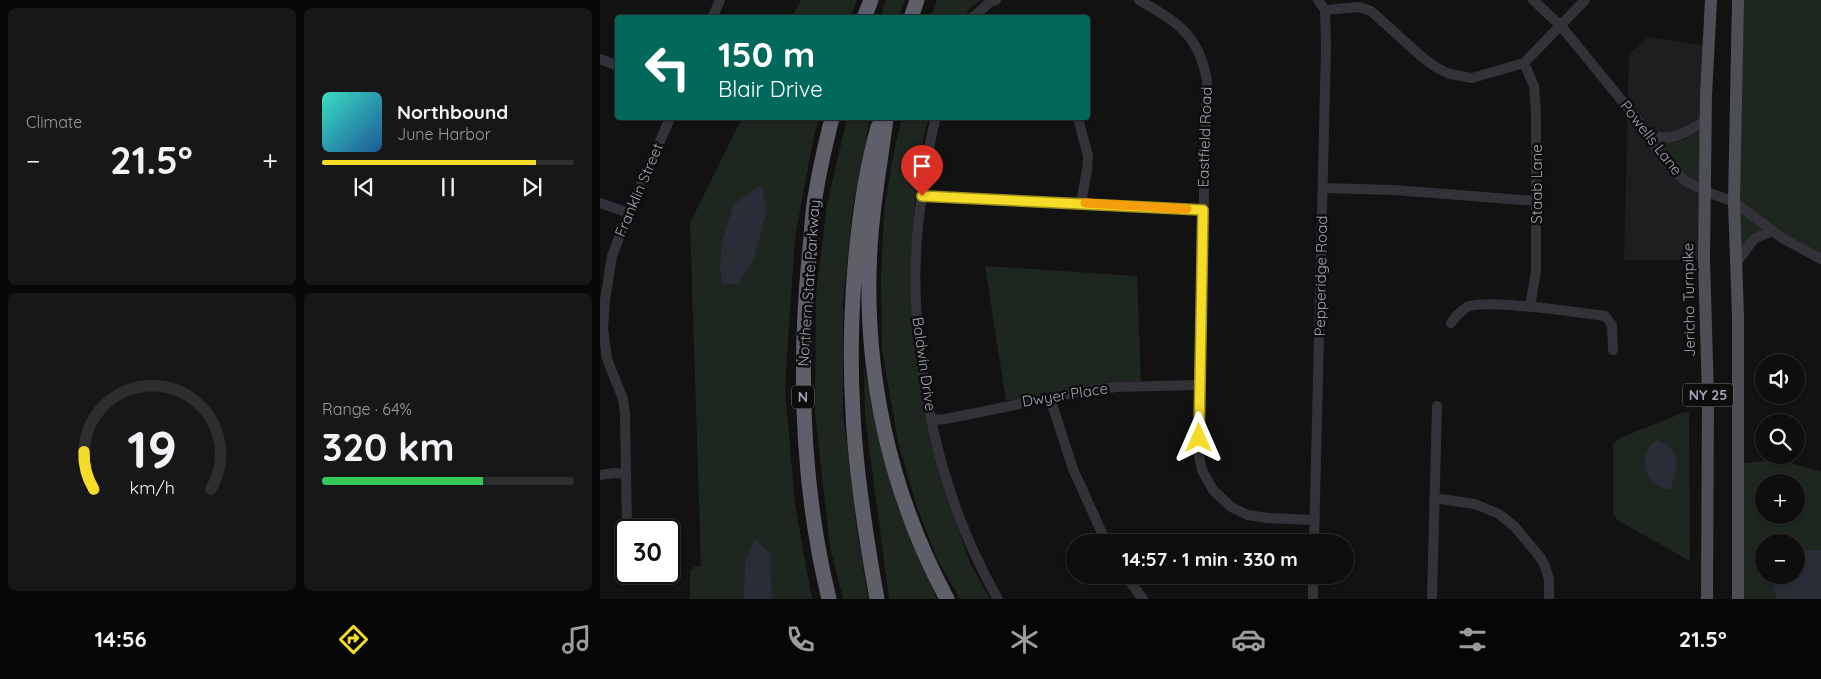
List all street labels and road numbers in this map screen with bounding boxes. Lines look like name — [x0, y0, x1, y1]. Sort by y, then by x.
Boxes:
street label: Eastfield Road — [1193, 86, 1216, 188]
street label: Powells Lane — [1616, 96, 1687, 179]
street label: Franklin Street — [610, 140, 667, 240]
street label: Staab Lane — [1527, 144, 1546, 224]
street label: Northern State Parkway — [793, 199, 824, 367]
street label: Pepperidge Road — [1310, 215, 1331, 337]
street label: Jericho Turnpike — [1678, 243, 1699, 357]
street label: Baldwin Drive — [909, 316, 940, 412]
street label: Dwyer Place — [1021, 378, 1109, 411]
road number: NY 25 — [1683, 384, 1733, 406]
road number: N — [792, 386, 814, 408]

